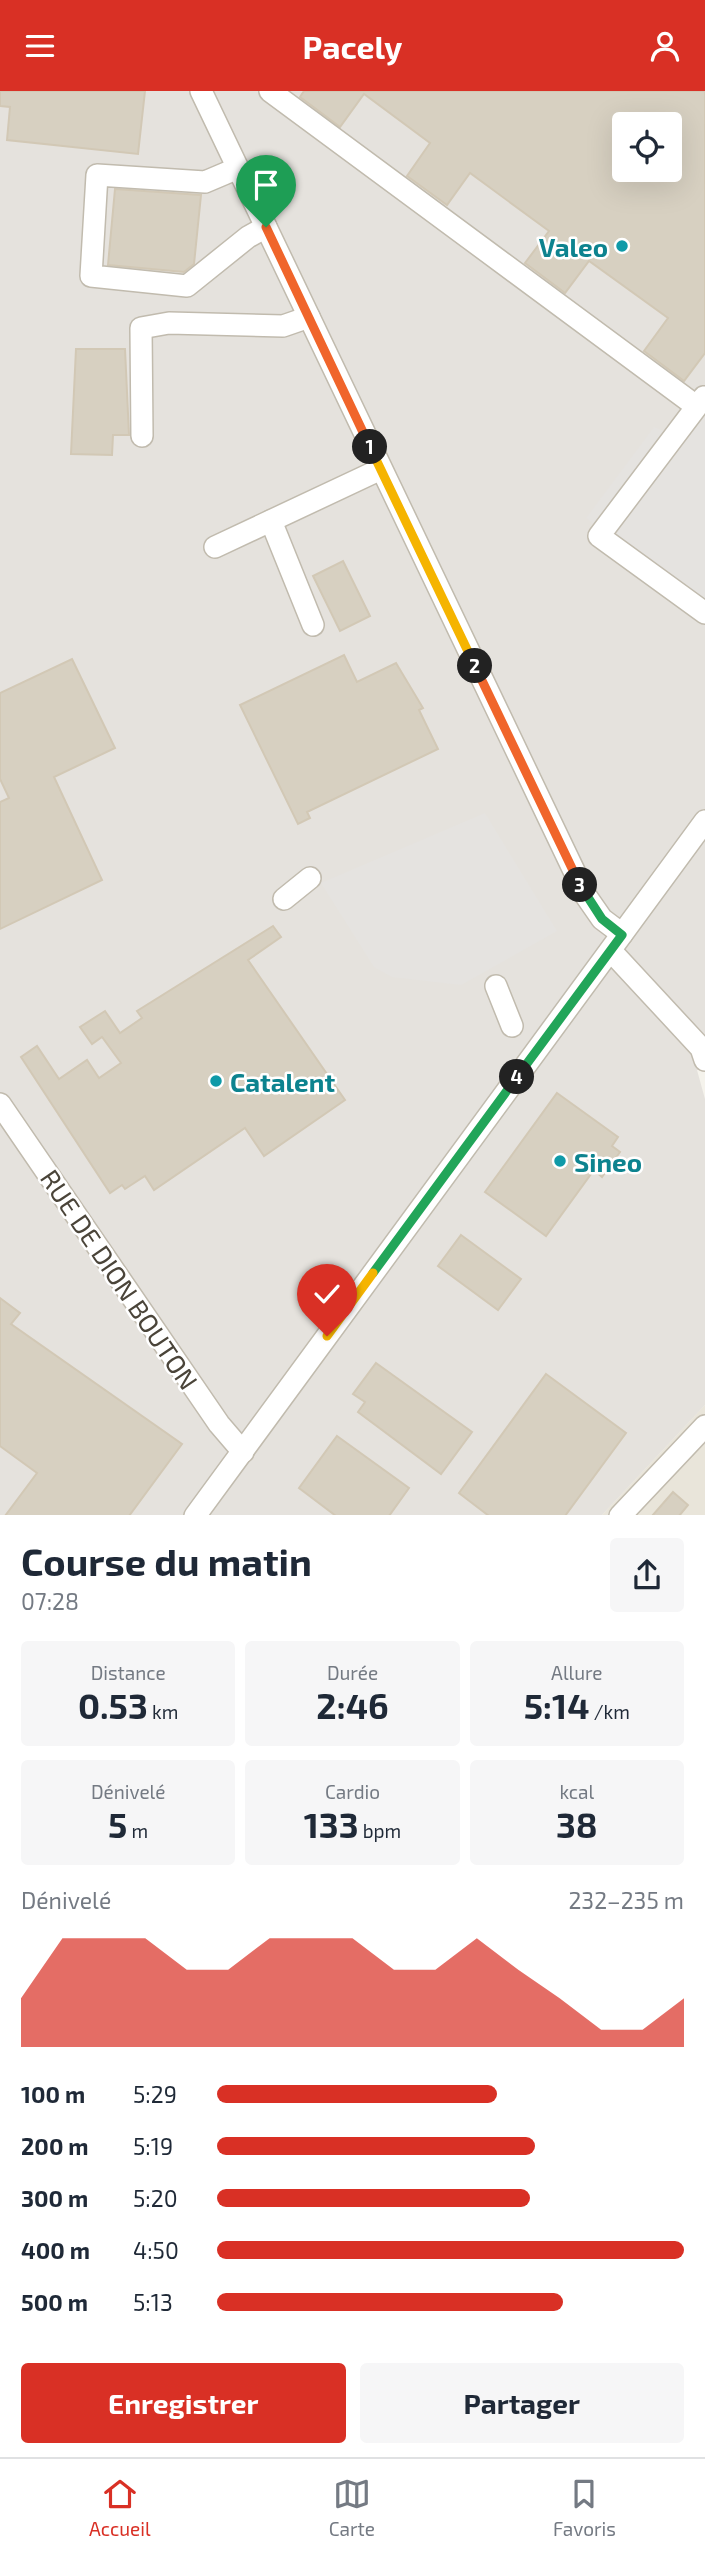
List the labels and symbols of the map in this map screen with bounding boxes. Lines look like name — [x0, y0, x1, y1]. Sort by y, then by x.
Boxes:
pin — [236, 155, 296, 227]
place label: Valeo — [539, 231, 608, 262]
marker: Valeo — [614, 238, 630, 254]
pin: 1 — [352, 429, 388, 465]
pin: 2 — [458, 649, 492, 683]
pin: 3 — [562, 867, 598, 903]
pin: 4 — [500, 1059, 534, 1095]
place label: Catalent — [230, 1066, 335, 1097]
marker: Catalent — [208, 1073, 224, 1089]
place label: Sineo — [574, 1146, 642, 1177]
marker: Sineo — [552, 1153, 568, 1169]
street label: RUE DE DION BOUTON — [35, 1163, 205, 1395]
pin — [297, 1264, 357, 1336]

